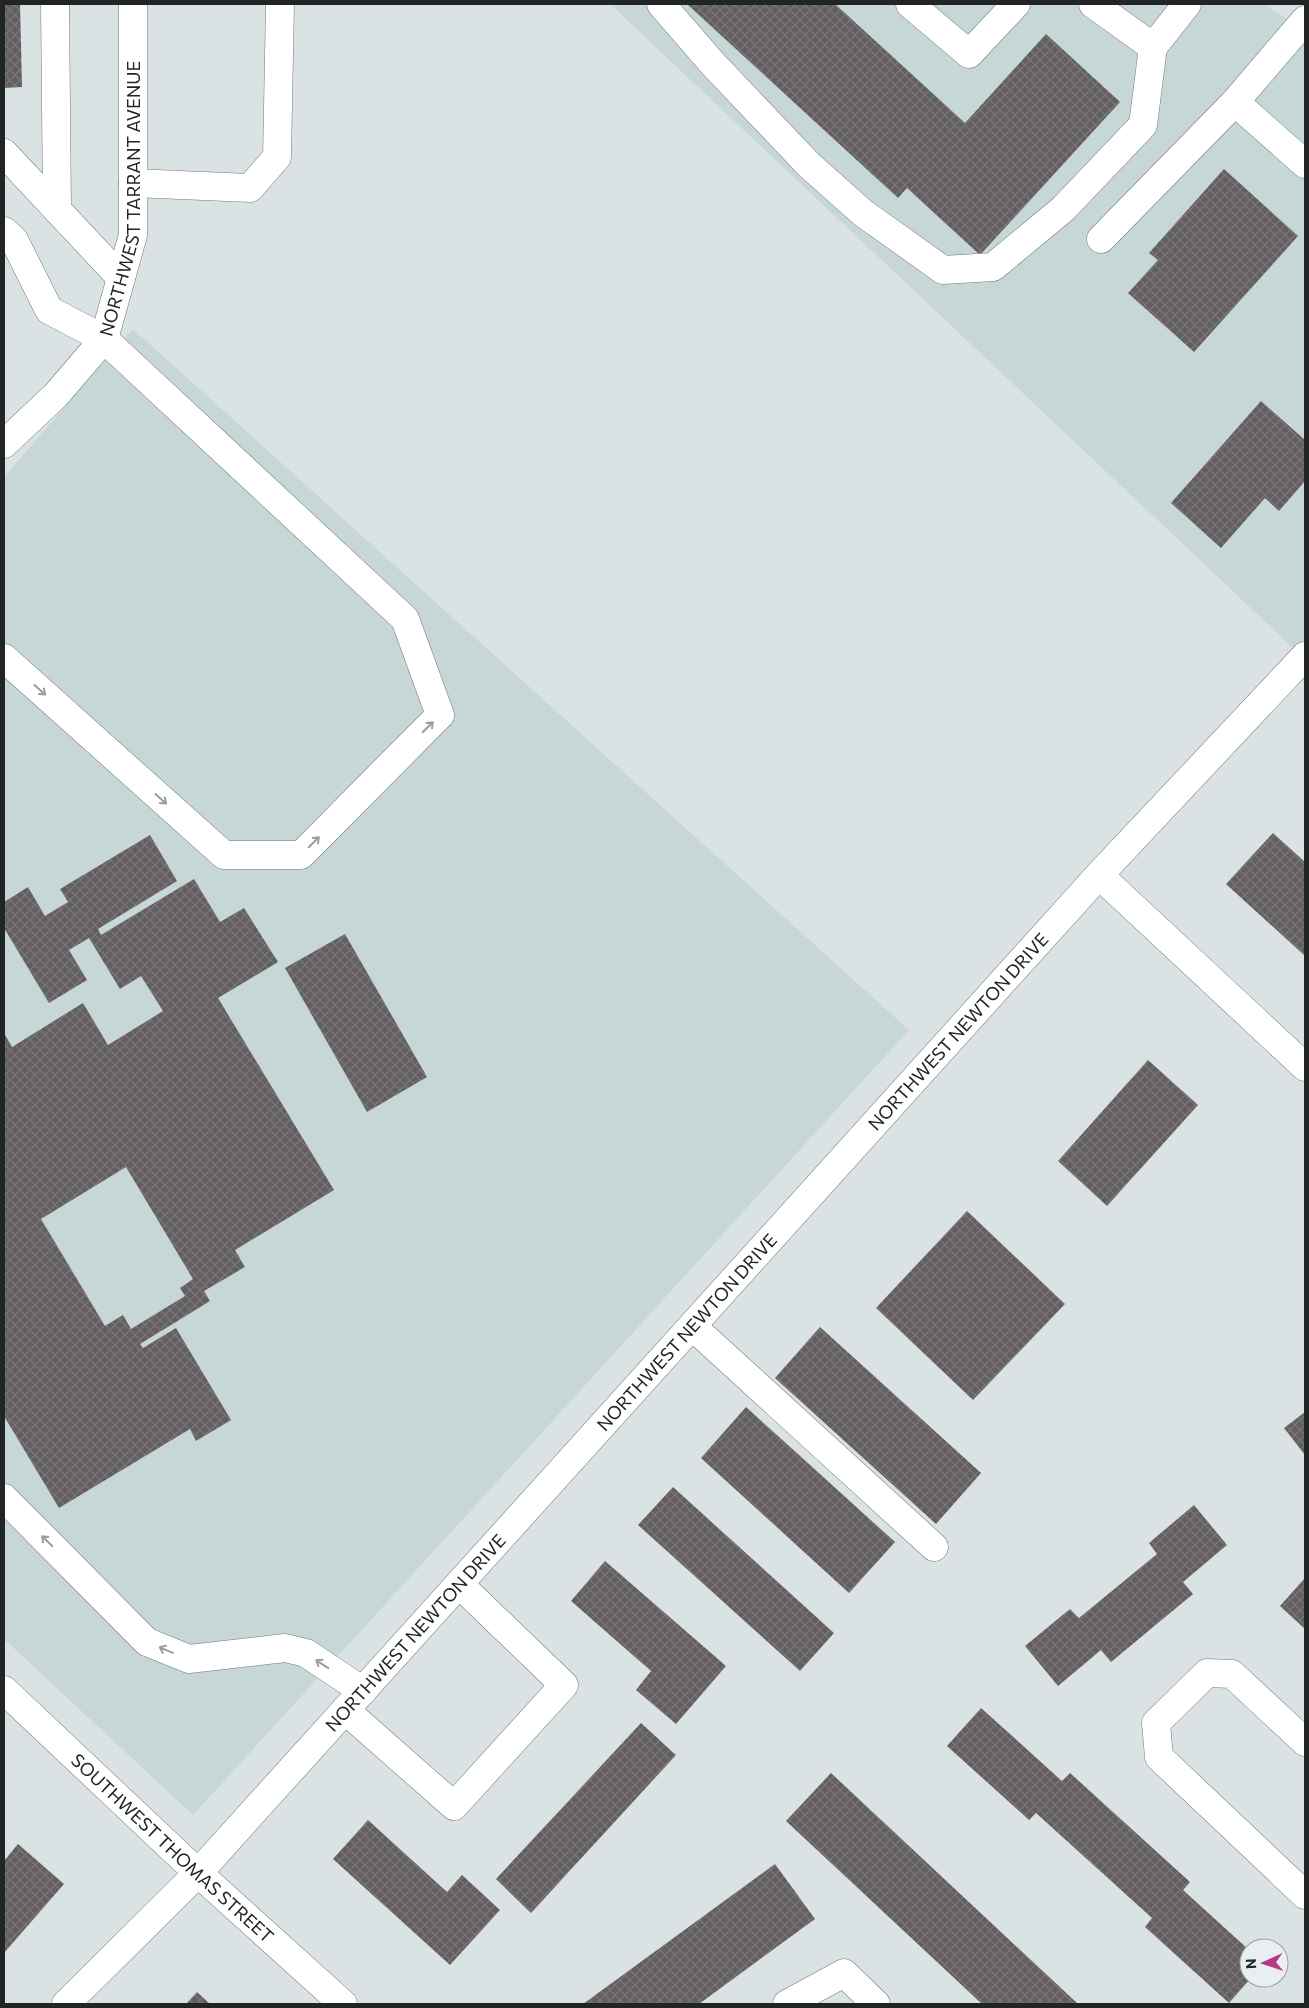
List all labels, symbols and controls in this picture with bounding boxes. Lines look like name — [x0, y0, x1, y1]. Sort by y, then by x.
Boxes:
street label: NORTHWEST TARRANT AVENUE — [94, 61, 144, 339]
one-way arrow — [33, 684, 46, 695]
one-way arrow — [422, 721, 434, 733]
one-way arrow — [154, 793, 167, 805]
one-way arrow — [308, 836, 320, 849]
street label: NORTHWEST NEWTON DRIVE — [863, 928, 1053, 1134]
street label: NORTHWEST NEWTON DRIVE — [592, 1229, 781, 1435]
street label: NORTHWEST NEWTON DRIVE — [320, 1529, 510, 1736]
one-way arrow — [41, 1535, 53, 1548]
one-way arrow — [159, 1644, 174, 1654]
one-way arrow — [315, 1659, 329, 1669]
street label: SOUTHWEST THOMAS STREET — [67, 1749, 278, 1947]
north arrow — [1239, 1938, 1289, 1988]
text: N — [1242, 1958, 1259, 1969]

